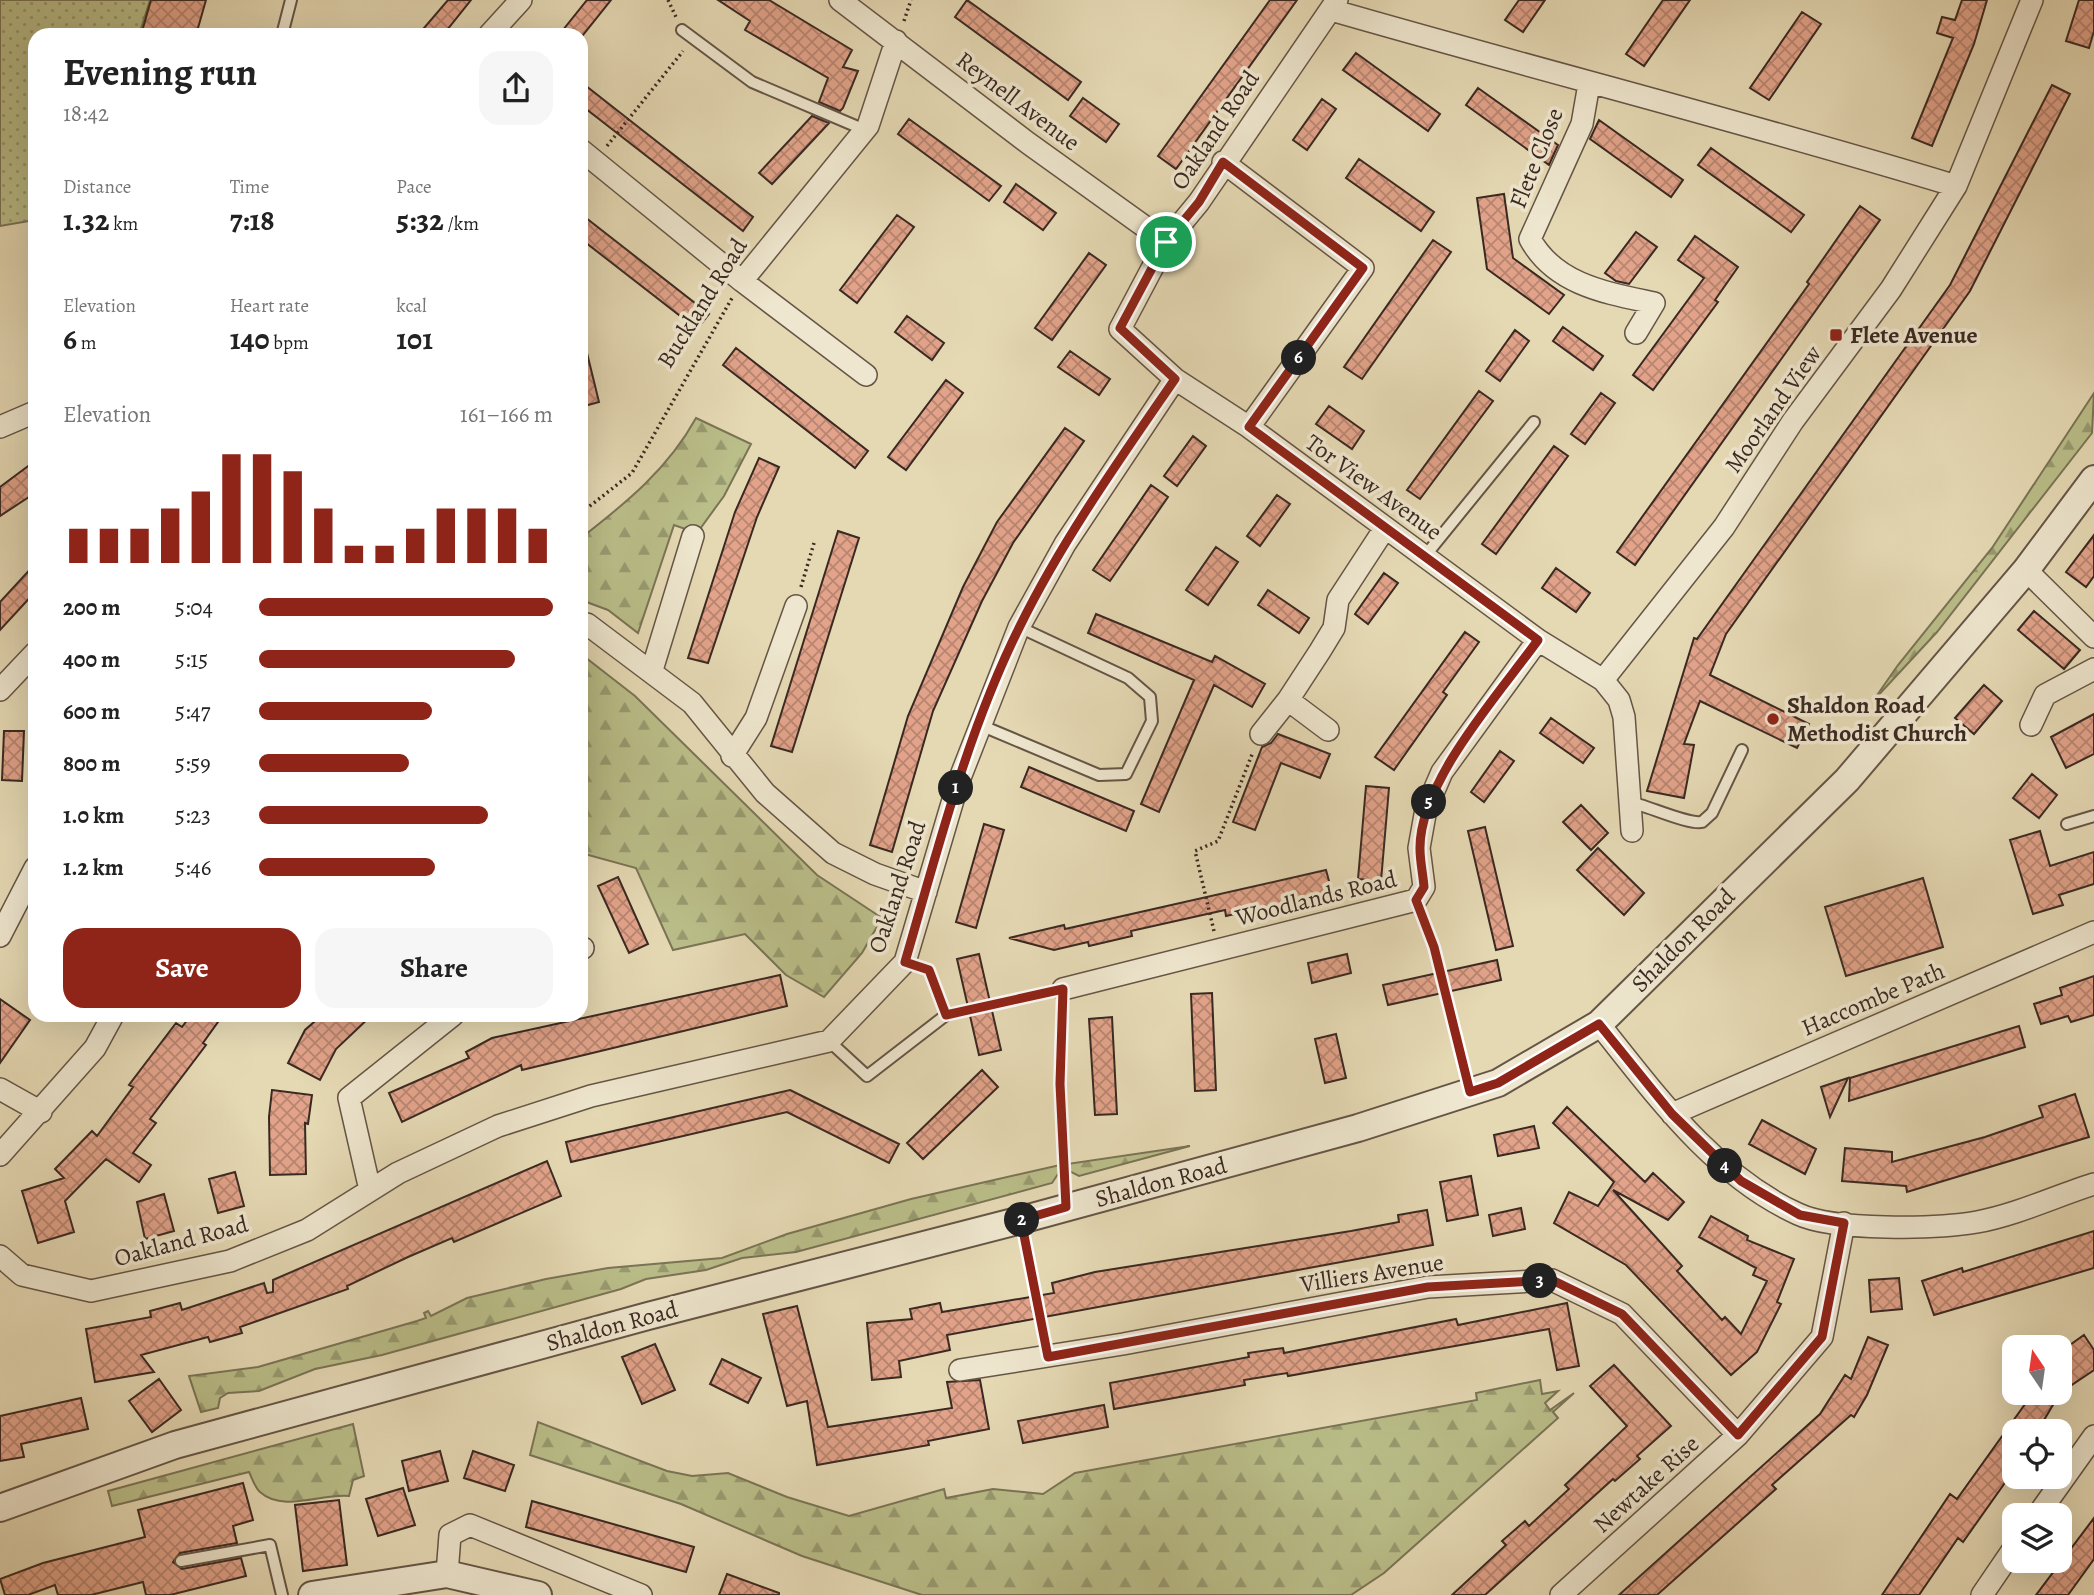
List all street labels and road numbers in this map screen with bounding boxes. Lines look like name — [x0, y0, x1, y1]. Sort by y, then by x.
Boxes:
street label: Reynell Avenue — [950, 44, 1086, 158]
street label: Oakland Road — [1163, 64, 1267, 196]
street label: Flete Close — [1501, 103, 1571, 213]
street label: Buckland Road — [649, 232, 755, 374]
street label: Moorland View — [1717, 339, 1829, 479]
street label: Tor View Avenue — [1299, 426, 1449, 548]
street label: Oakland Road — [861, 817, 933, 957]
street label: Woodlands Road — [1231, 863, 1400, 934]
street label: Shaldon Road — [1624, 881, 1742, 999]
street label: Haccombe Path — [1796, 954, 1950, 1044]
street label: Shaldon Road — [1092, 1149, 1230, 1215]
street label: Oakland Road — [110, 1208, 252, 1274]
street label: Villiers Avenue — [1297, 1246, 1446, 1300]
street label: Shaldon Road — [543, 1293, 681, 1359]
street label: Newtake Rise — [1586, 1428, 1706, 1540]

